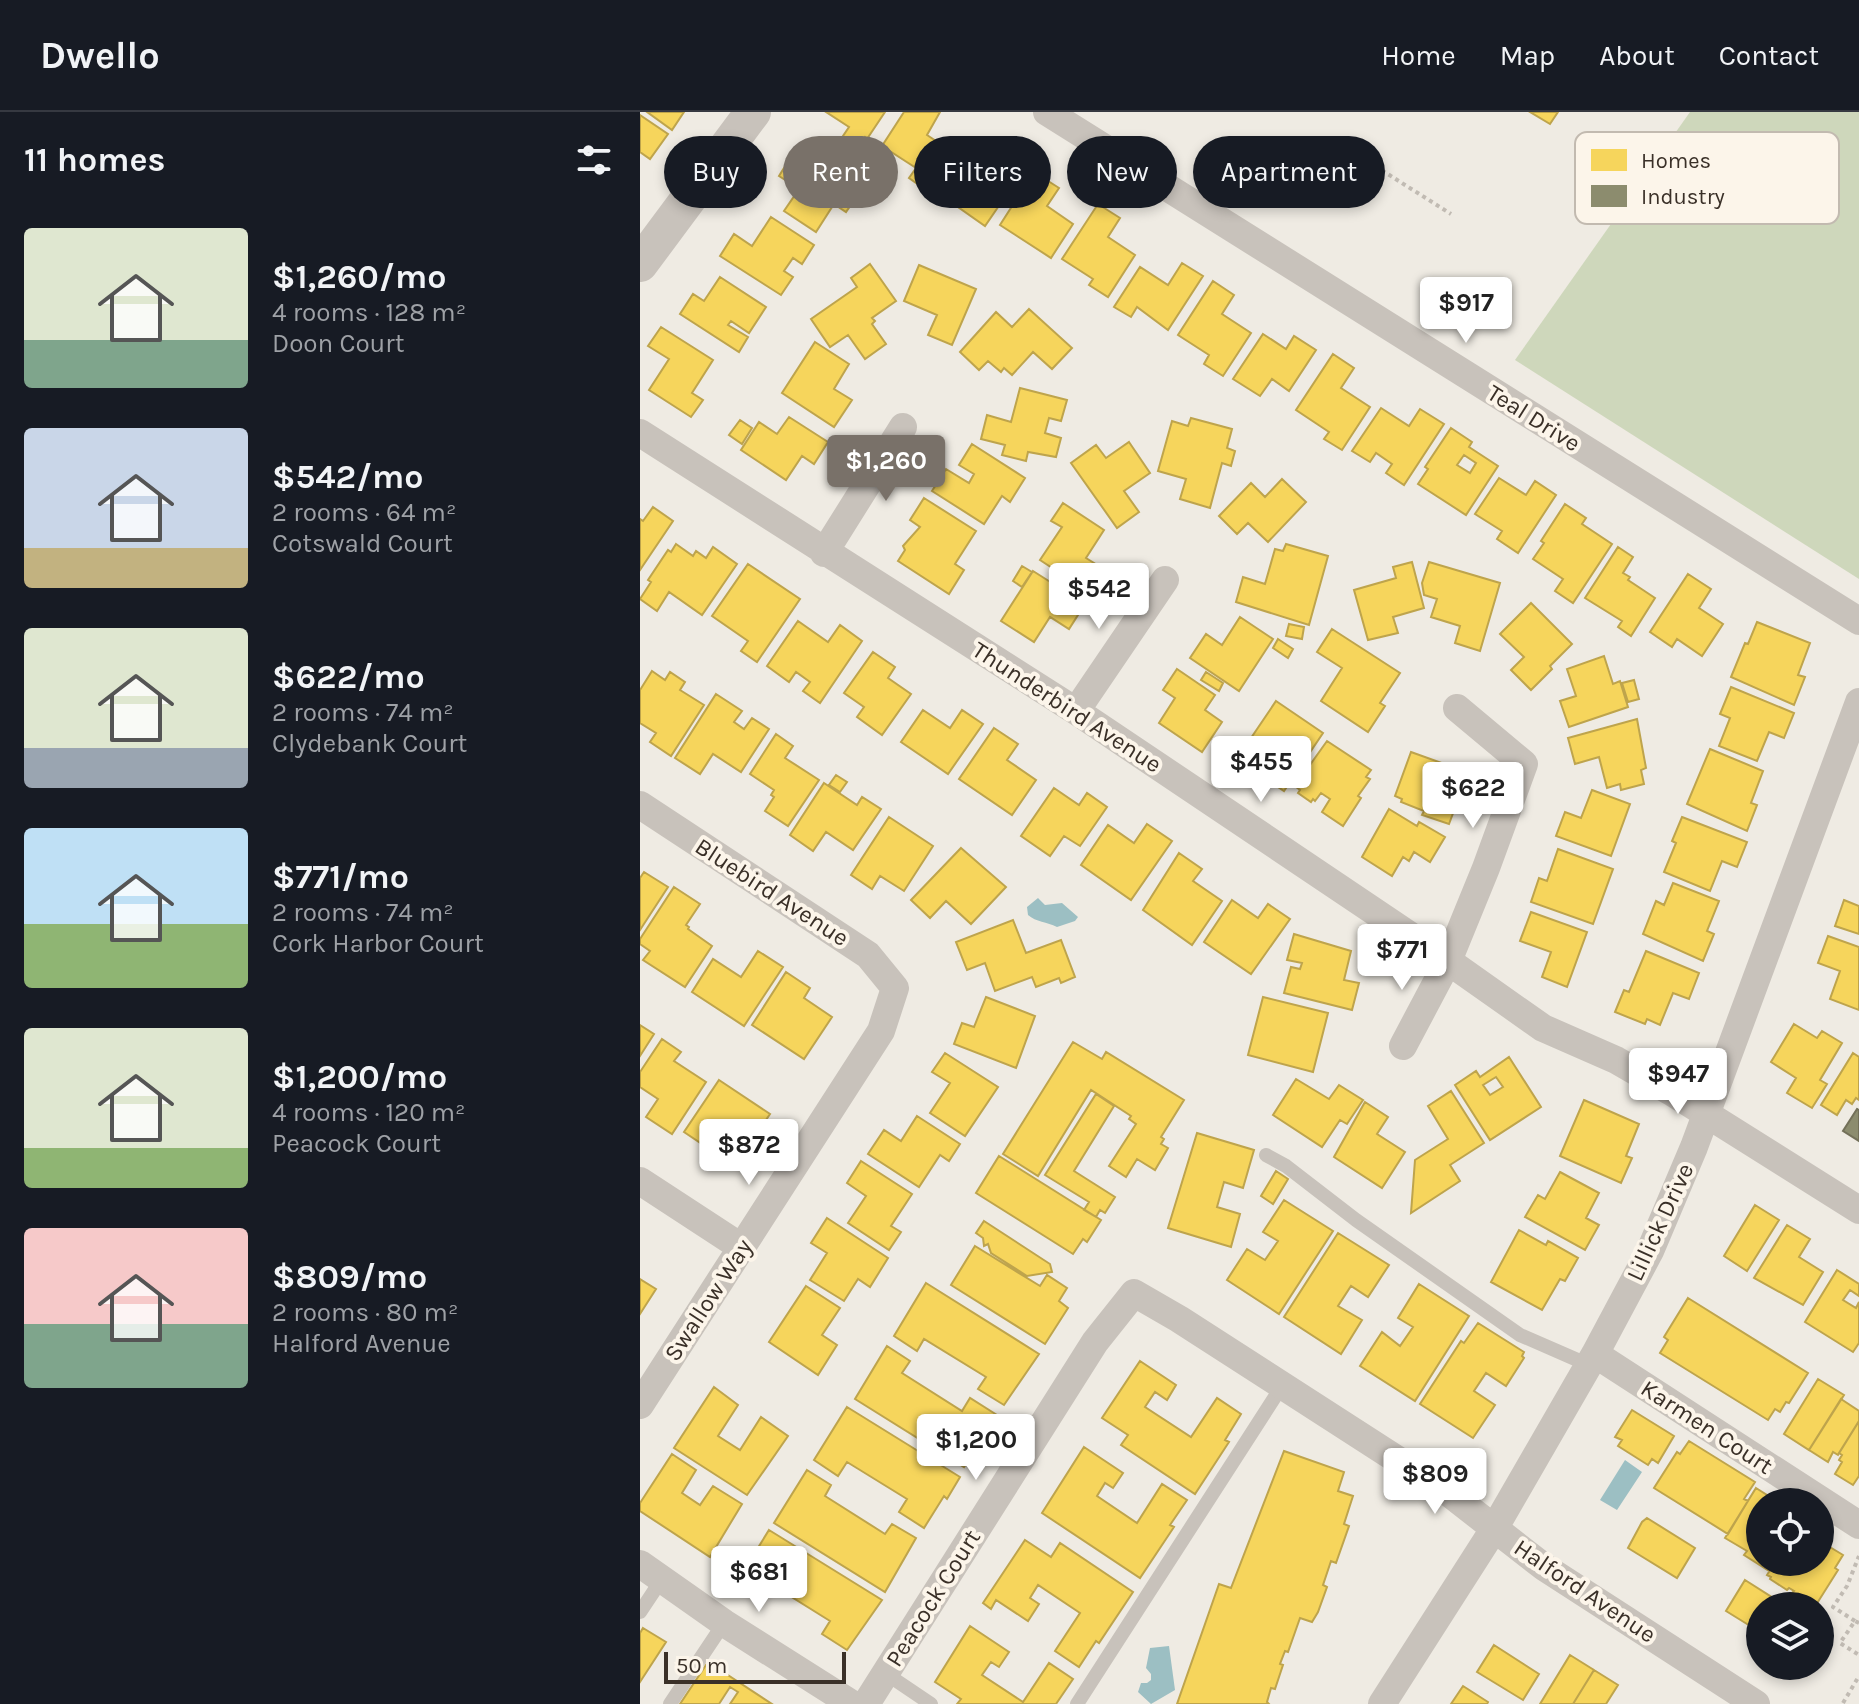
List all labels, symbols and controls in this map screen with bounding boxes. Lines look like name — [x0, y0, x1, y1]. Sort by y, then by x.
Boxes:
text: Dwello — [40, 33, 160, 78]
text: Home — [1381, 39, 1456, 72]
text: Map — [1500, 39, 1555, 72]
text: About — [1599, 39, 1675, 72]
text: Contact — [1719, 39, 1819, 72]
legend — [1575, 132, 1839, 224]
chip: Buy — [664, 136, 767, 208]
chip: Rent — [783, 136, 898, 208]
chip: Filters — [914, 136, 1051, 208]
chip: New — [1067, 136, 1177, 208]
chip: Apartment — [1193, 136, 1385, 208]
icon: filters — [572, 138, 616, 182]
text: 11 homes — [24, 140, 166, 180]
text: Homes — [1641, 148, 1711, 174]
text: Industry — [1641, 184, 1725, 210]
text: $1,260/mo — [272, 257, 446, 297]
icon: home — [88, 260, 184, 356]
pin: $917 — [1419, 277, 1513, 345]
text: $917 — [1438, 287, 1494, 318]
text: 4 rooms · 128 m² — [272, 297, 466, 328]
text: Doon Court — [272, 328, 405, 359]
street label: Teal Drive — [1482, 379, 1586, 457]
pin: $1,260 — [821, 435, 951, 503]
text: $1,260 — [845, 445, 927, 476]
text: $542/mo — [272, 457, 424, 497]
icon: home — [88, 460, 184, 556]
text: 2 rooms · 64 m² — [272, 497, 456, 528]
text: Cotswald Court — [272, 528, 453, 559]
pin: $542 — [1052, 563, 1146, 631]
text: $542 — [1067, 573, 1131, 604]
street label: Thunderbird Avenue — [967, 635, 1167, 779]
text: $622/mo — [272, 657, 425, 697]
icon: home — [88, 660, 184, 756]
text: 2 rooms · 74 m² — [272, 697, 454, 728]
text: Clydebank Court — [272, 728, 467, 759]
pin: $455 — [1214, 736, 1308, 804]
text: $455 — [1229, 746, 1293, 777]
pin: $622 — [1426, 762, 1520, 830]
text: $622 — [1440, 772, 1506, 803]
street label: Bluebird Avenue — [690, 832, 854, 952]
text: $771/mo — [272, 857, 409, 897]
icon: home — [88, 860, 184, 956]
text: 2 rooms · 74 m² — [272, 897, 454, 928]
pin: $771 — [1355, 924, 1449, 992]
text: Cork Harbor Court — [272, 928, 484, 959]
text: $771 — [1375, 934, 1429, 965]
pin: $947 — [1631, 1048, 1725, 1116]
text: $1,200/mo — [272, 1057, 447, 1097]
text: $947 — [1647, 1058, 1709, 1089]
icon: home — [88, 1060, 184, 1156]
text: 4 rooms · 120 m² — [272, 1097, 466, 1128]
pin: $872 — [702, 1119, 796, 1187]
text: Peacock Court — [272, 1128, 441, 1159]
text: $872 — [717, 1129, 781, 1160]
street label: Lillick Drive — [1621, 1159, 1699, 1285]
street label: Swallow Way — [658, 1234, 758, 1366]
text: $809/mo — [272, 1257, 427, 1297]
icon: home — [88, 1260, 184, 1356]
text: 2 rooms · 80 m² — [272, 1297, 458, 1328]
text: Halford Avenue — [272, 1328, 451, 1359]
street label: Karmen Court — [1636, 1374, 1778, 1480]
pin: $1,200 — [911, 1414, 1041, 1482]
text: $1,200 — [935, 1424, 1017, 1455]
pin: $809 — [1388, 1448, 1482, 1516]
text: $809 — [1401, 1458, 1469, 1489]
map controls — [1746, 1488, 1834, 1680]
button: locate — [1746, 1488, 1834, 1576]
street label: Peacock Court — [880, 1524, 986, 1672]
street label: Halford Avenue — [1509, 1533, 1661, 1649]
pin: $681 — [712, 1546, 806, 1614]
text: $681 — [729, 1556, 789, 1587]
button: layers — [1746, 1592, 1834, 1680]
scale bar — [664, 1648, 846, 1684]
text: 50 m — [676, 1653, 727, 1679]

